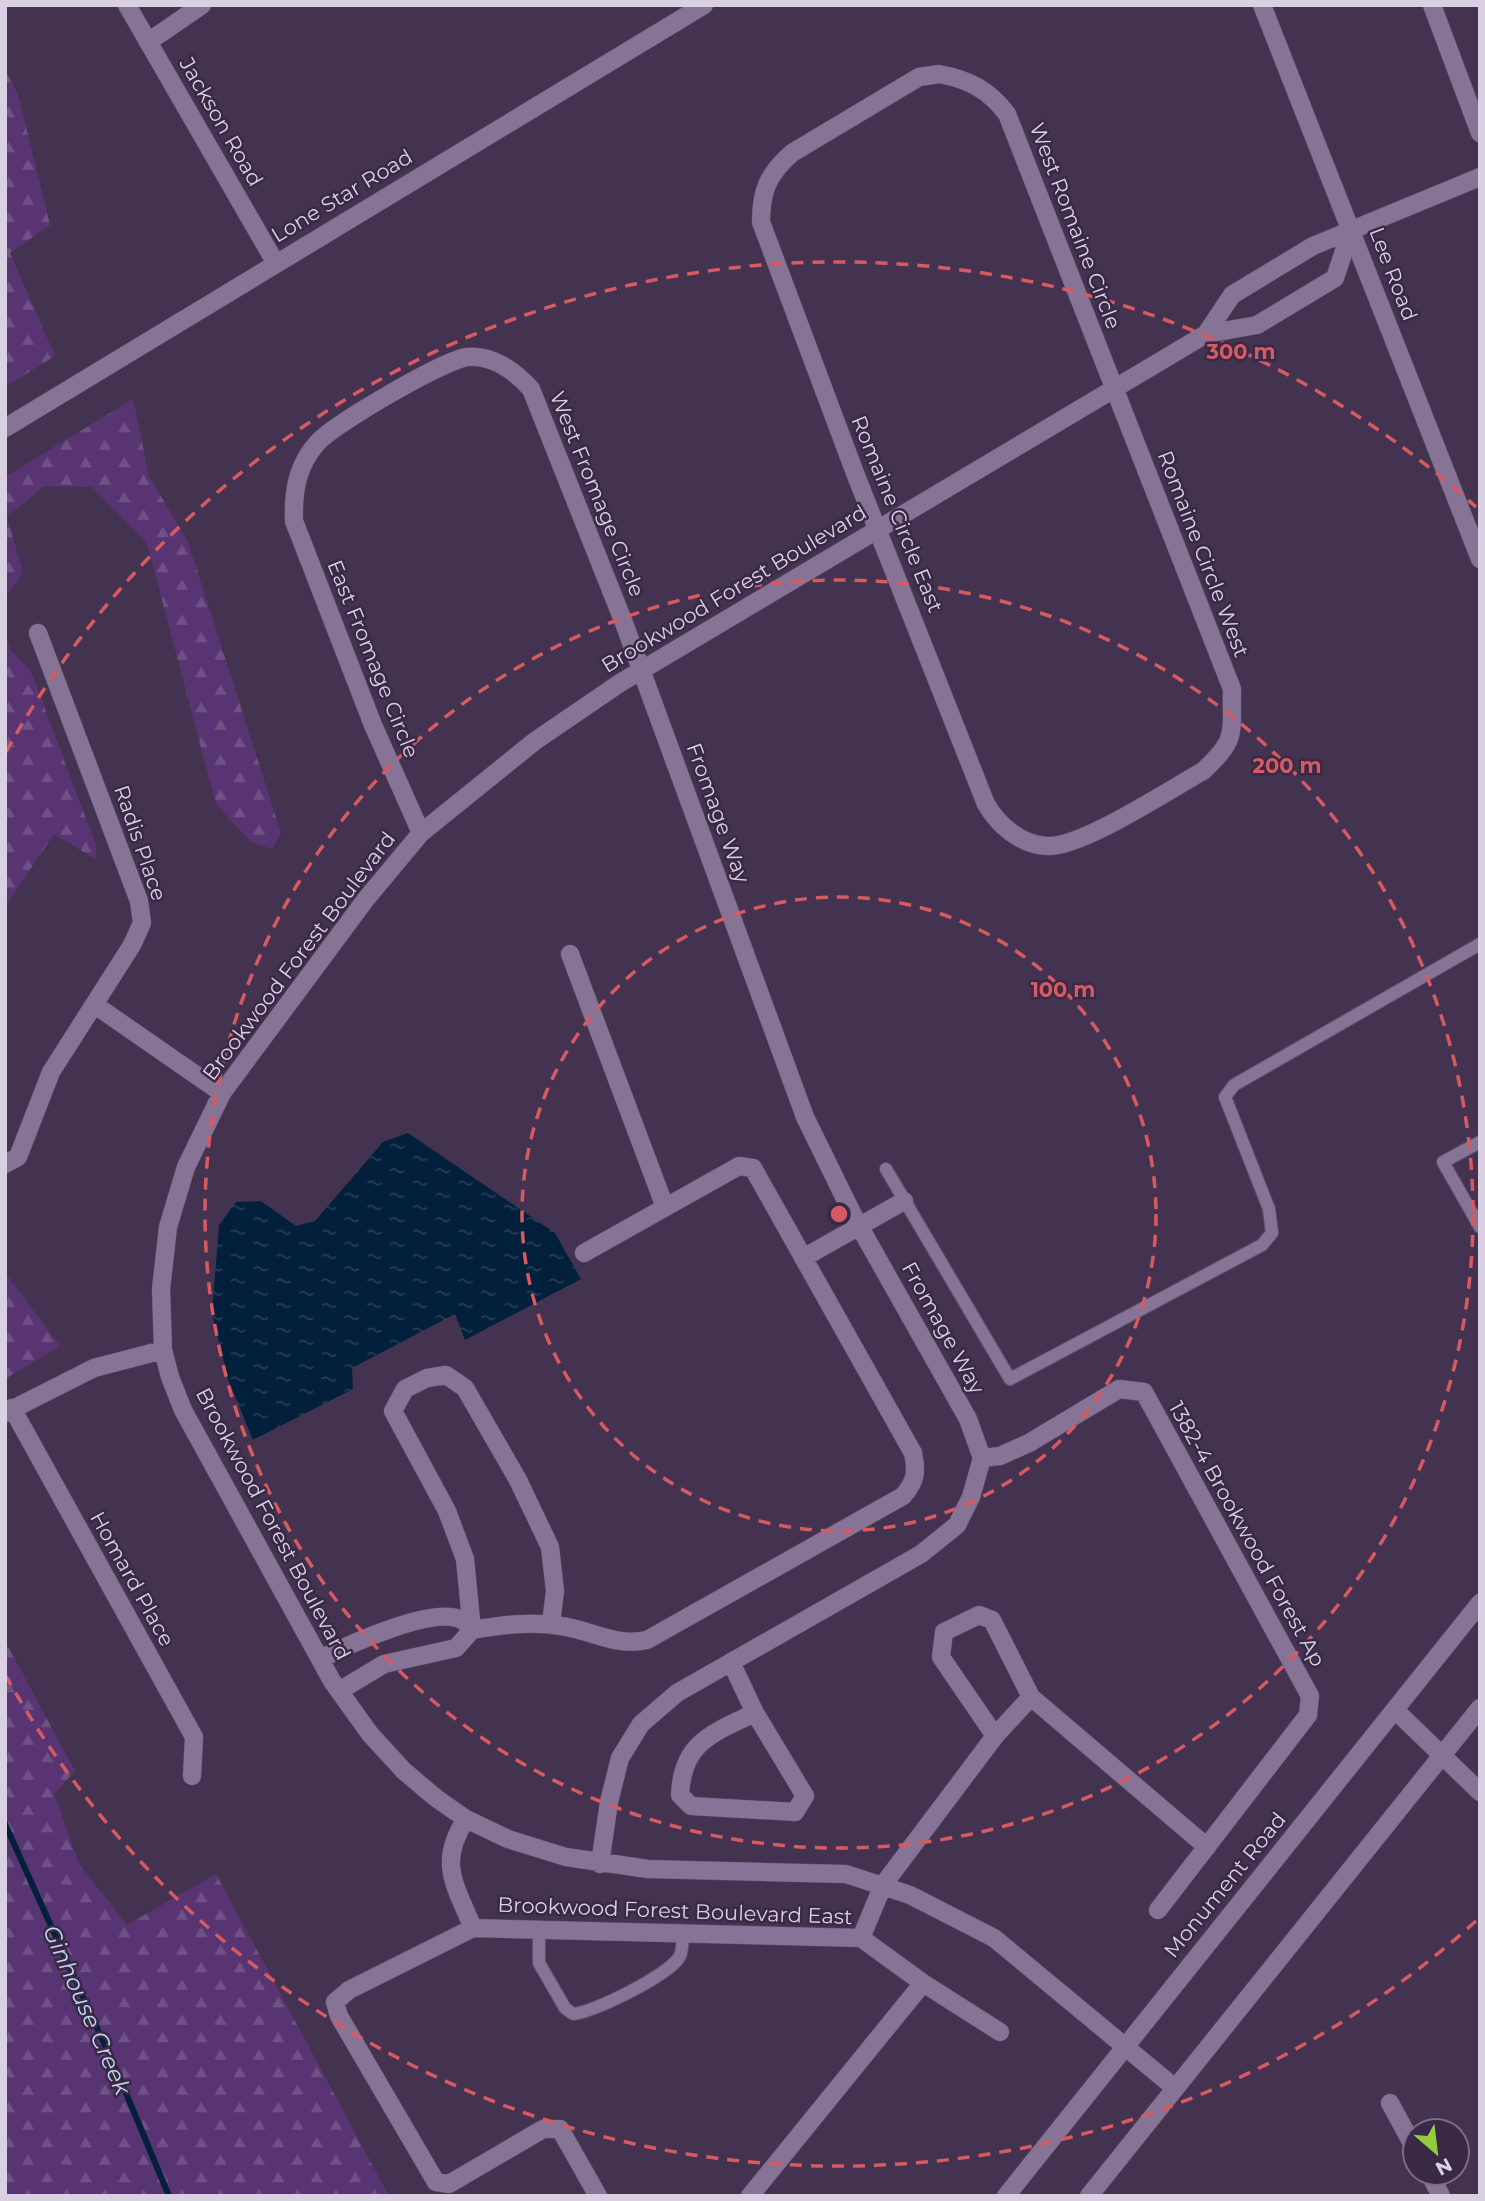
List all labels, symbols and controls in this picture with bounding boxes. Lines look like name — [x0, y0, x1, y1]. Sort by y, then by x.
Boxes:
street label: Jackson Road — [174, 52, 268, 191]
street label: West Romaine Circle — [1025, 119, 1126, 332]
street label: Lone Star Road — [267, 144, 417, 247]
street label: Lee Road — [1364, 224, 1423, 324]
text: 300 m — [1206, 339, 1275, 364]
street label: West Fromage Circle — [545, 387, 650, 600]
street label: Romaine Circle East — [846, 412, 948, 616]
street label: Romaine Circle West — [1153, 447, 1254, 660]
street label: Brookwood Forest Boulevard — [597, 499, 871, 678]
street label: East Fromage Circle — [322, 556, 425, 761]
street label: Fromage Way — [682, 739, 756, 887]
text: 200 m — [1253, 753, 1321, 778]
street label: Radis Place — [109, 782, 172, 904]
street label: Brookwood Forest Boulevard — [197, 826, 400, 1085]
text: 100 m — [1031, 977, 1095, 1002]
centre of rings — [827, 1202, 851, 1226]
street label: Fromage Way — [897, 1257, 990, 1399]
street label: Brookwood Forest Boulevard — [191, 1383, 356, 1664]
street label: 1382-4 Brookwood Forest Ap — [1164, 1397, 1331, 1671]
street label: Homard Place — [85, 1507, 180, 1651]
street label: Monument Road — [1158, 1807, 1291, 1962]
street label: Brookwood Forest Boulevard East — [497, 1892, 853, 1929]
water label: Ginhouse Creek — [37, 1921, 138, 2101]
north arrow — [1401, 2117, 1471, 2187]
text: N — [1432, 2153, 1456, 2180]

